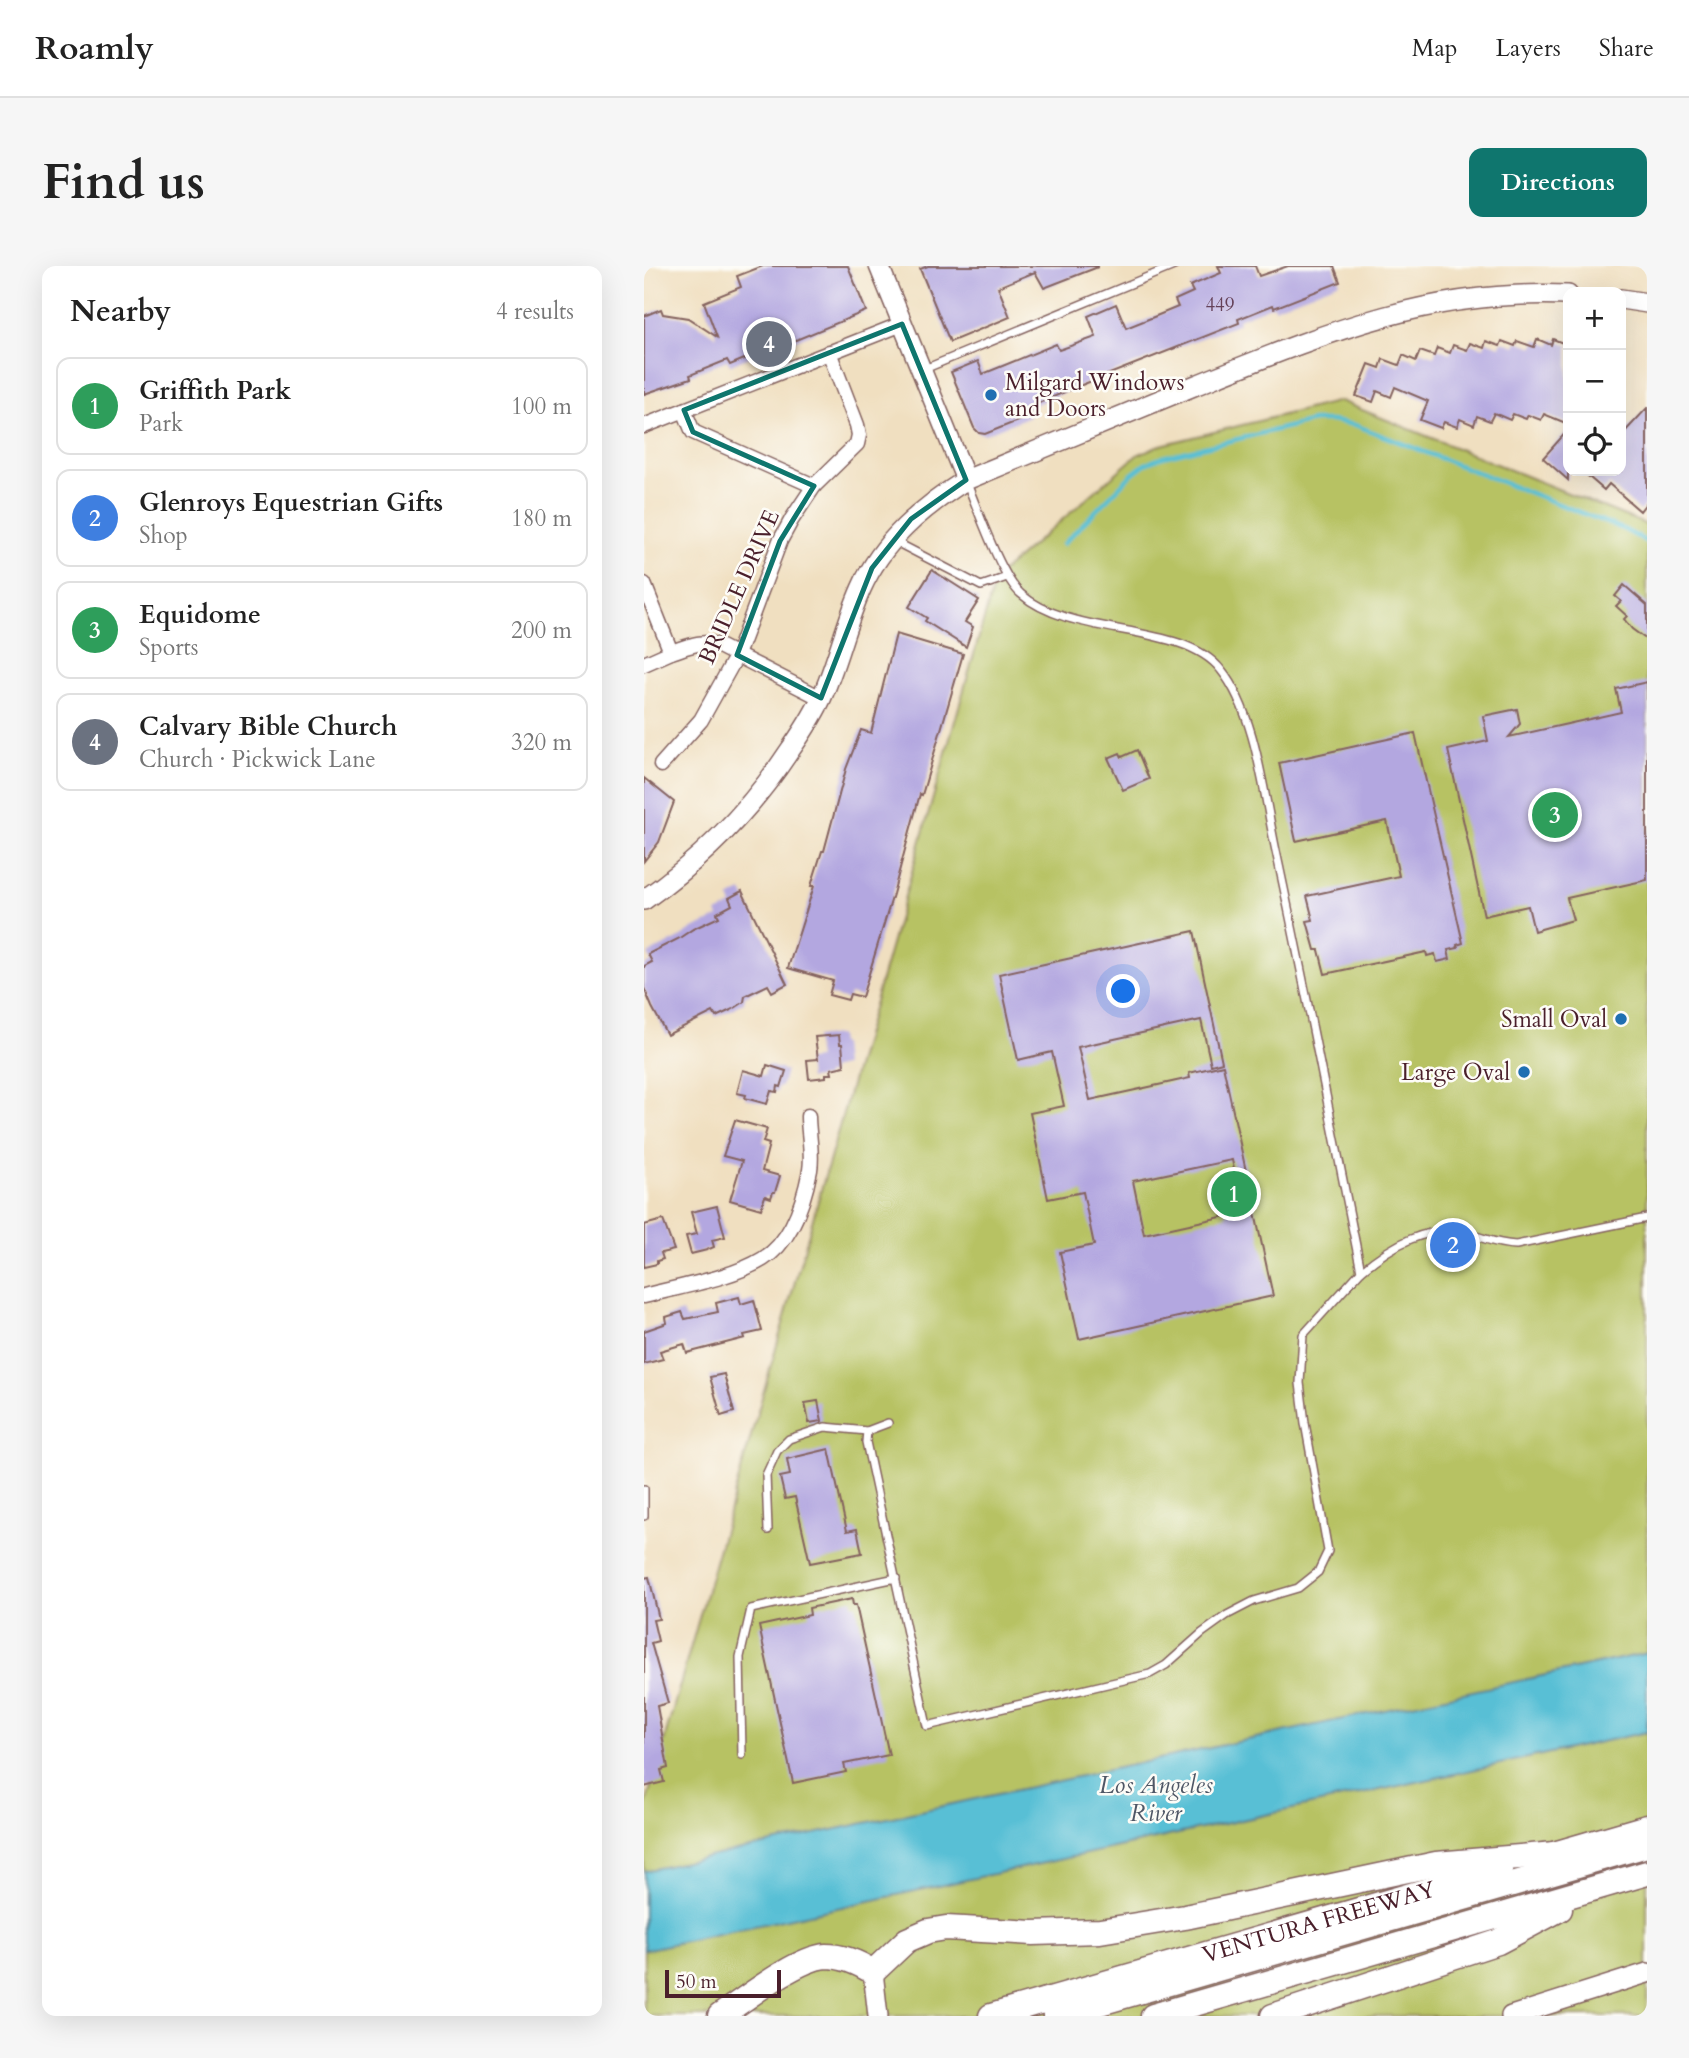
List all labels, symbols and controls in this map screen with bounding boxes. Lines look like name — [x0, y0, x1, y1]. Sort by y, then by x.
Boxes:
text: Roamly — [35, 26, 154, 71]
text: Map — [1412, 32, 1458, 65]
text: Layers — [1496, 32, 1561, 65]
text: Share — [1599, 32, 1654, 65]
button: Directions — [1469, 148, 1647, 217]
text: Find us — [42, 149, 205, 216]
map controls — [1563, 287, 1626, 476]
button: + — [1563, 287, 1626, 350]
text: Nearby — [70, 291, 171, 332]
house number: 449 — [1205, 292, 1235, 318]
text: 4 results — [496, 296, 574, 327]
pin: 4 — [746, 318, 792, 370]
button: − — [1563, 350, 1626, 413]
place label: Milgard Windows and Doors — [1005, 367, 1184, 424]
text: Griffith Park — [139, 373, 291, 408]
marker: Milgard Windows and Doors — [983, 387, 999, 403]
text: 1 — [89, 391, 101, 422]
text: 100 m — [511, 391, 572, 422]
text: Park — [139, 408, 183, 439]
button: locate — [1563, 413, 1626, 476]
text: Glenroys Equestrian Gifts — [139, 485, 443, 520]
text: 2 — [89, 503, 101, 534]
text: 180 m — [511, 503, 572, 534]
street label: BRIDLE DRIVE — [691, 505, 787, 669]
text: Shop — [139, 520, 188, 551]
text: Equidome — [139, 597, 261, 632]
text: 3 — [89, 615, 101, 646]
text: 200 m — [511, 615, 572, 646]
text: Sports — [139, 632, 199, 663]
text: Calvary Bible Church — [139, 709, 397, 744]
text: 4 — [89, 727, 101, 758]
text: 320 m — [511, 727, 572, 758]
text: Church · Pickwick Lane — [139, 744, 376, 775]
pin: 3 — [1532, 789, 1578, 841]
your location — [1106, 974, 1140, 1008]
place label: Small Oval — [1501, 1004, 1607, 1035]
marker: Small Oval — [1613, 1011, 1629, 1027]
place label: Large Oval — [1401, 1057, 1510, 1088]
marker: Large Oval — [1516, 1064, 1532, 1080]
pin: 1 — [1211, 1168, 1257, 1220]
pin: 2 — [1430, 1219, 1476, 1271]
water label: Los Angeles River — [1099, 1769, 1213, 1830]
street label: VENTURA FREEWAY — [1198, 1873, 1440, 1970]
scale bar — [665, 1967, 780, 1999]
text: 50 m — [676, 1969, 717, 1995]

